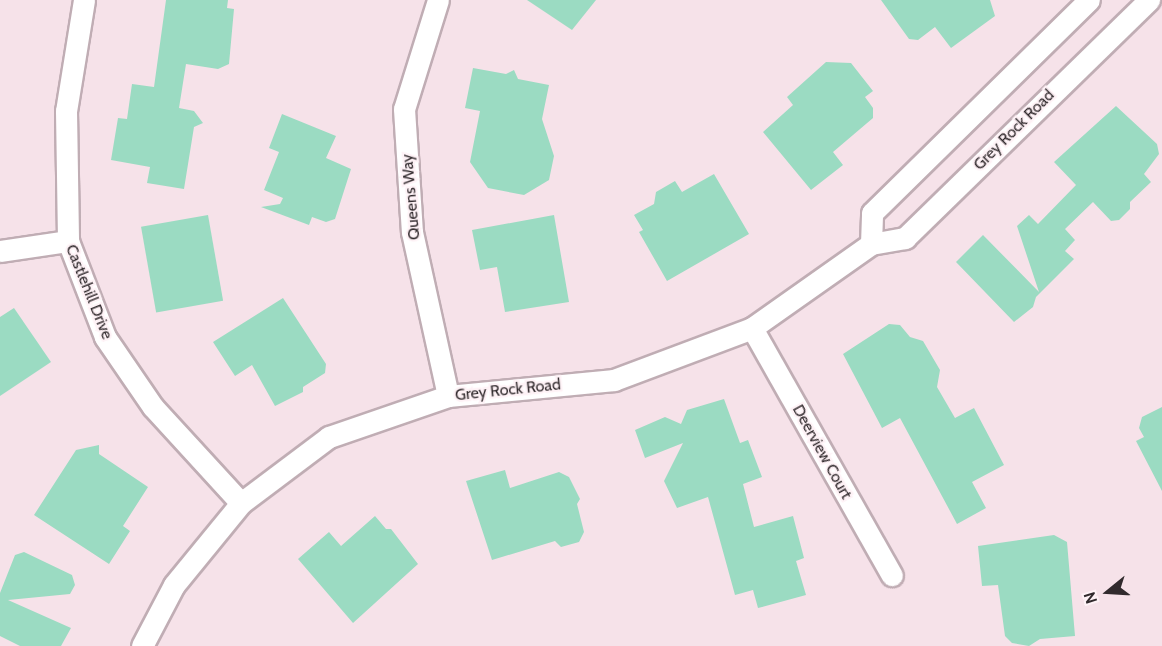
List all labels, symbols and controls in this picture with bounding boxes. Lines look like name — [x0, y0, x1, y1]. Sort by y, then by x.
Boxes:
street label: Grey Rock Road — [970, 86, 1058, 174]
street label: Queens Way — [398, 153, 424, 241]
street label: Castlehill Drive — [61, 242, 117, 342]
street label: Grey Rock Road — [454, 375, 562, 405]
street label: Deerview Court — [788, 401, 856, 503]
north arrow — [1078, 562, 1138, 622]
text: N — [1080, 589, 1101, 606]

